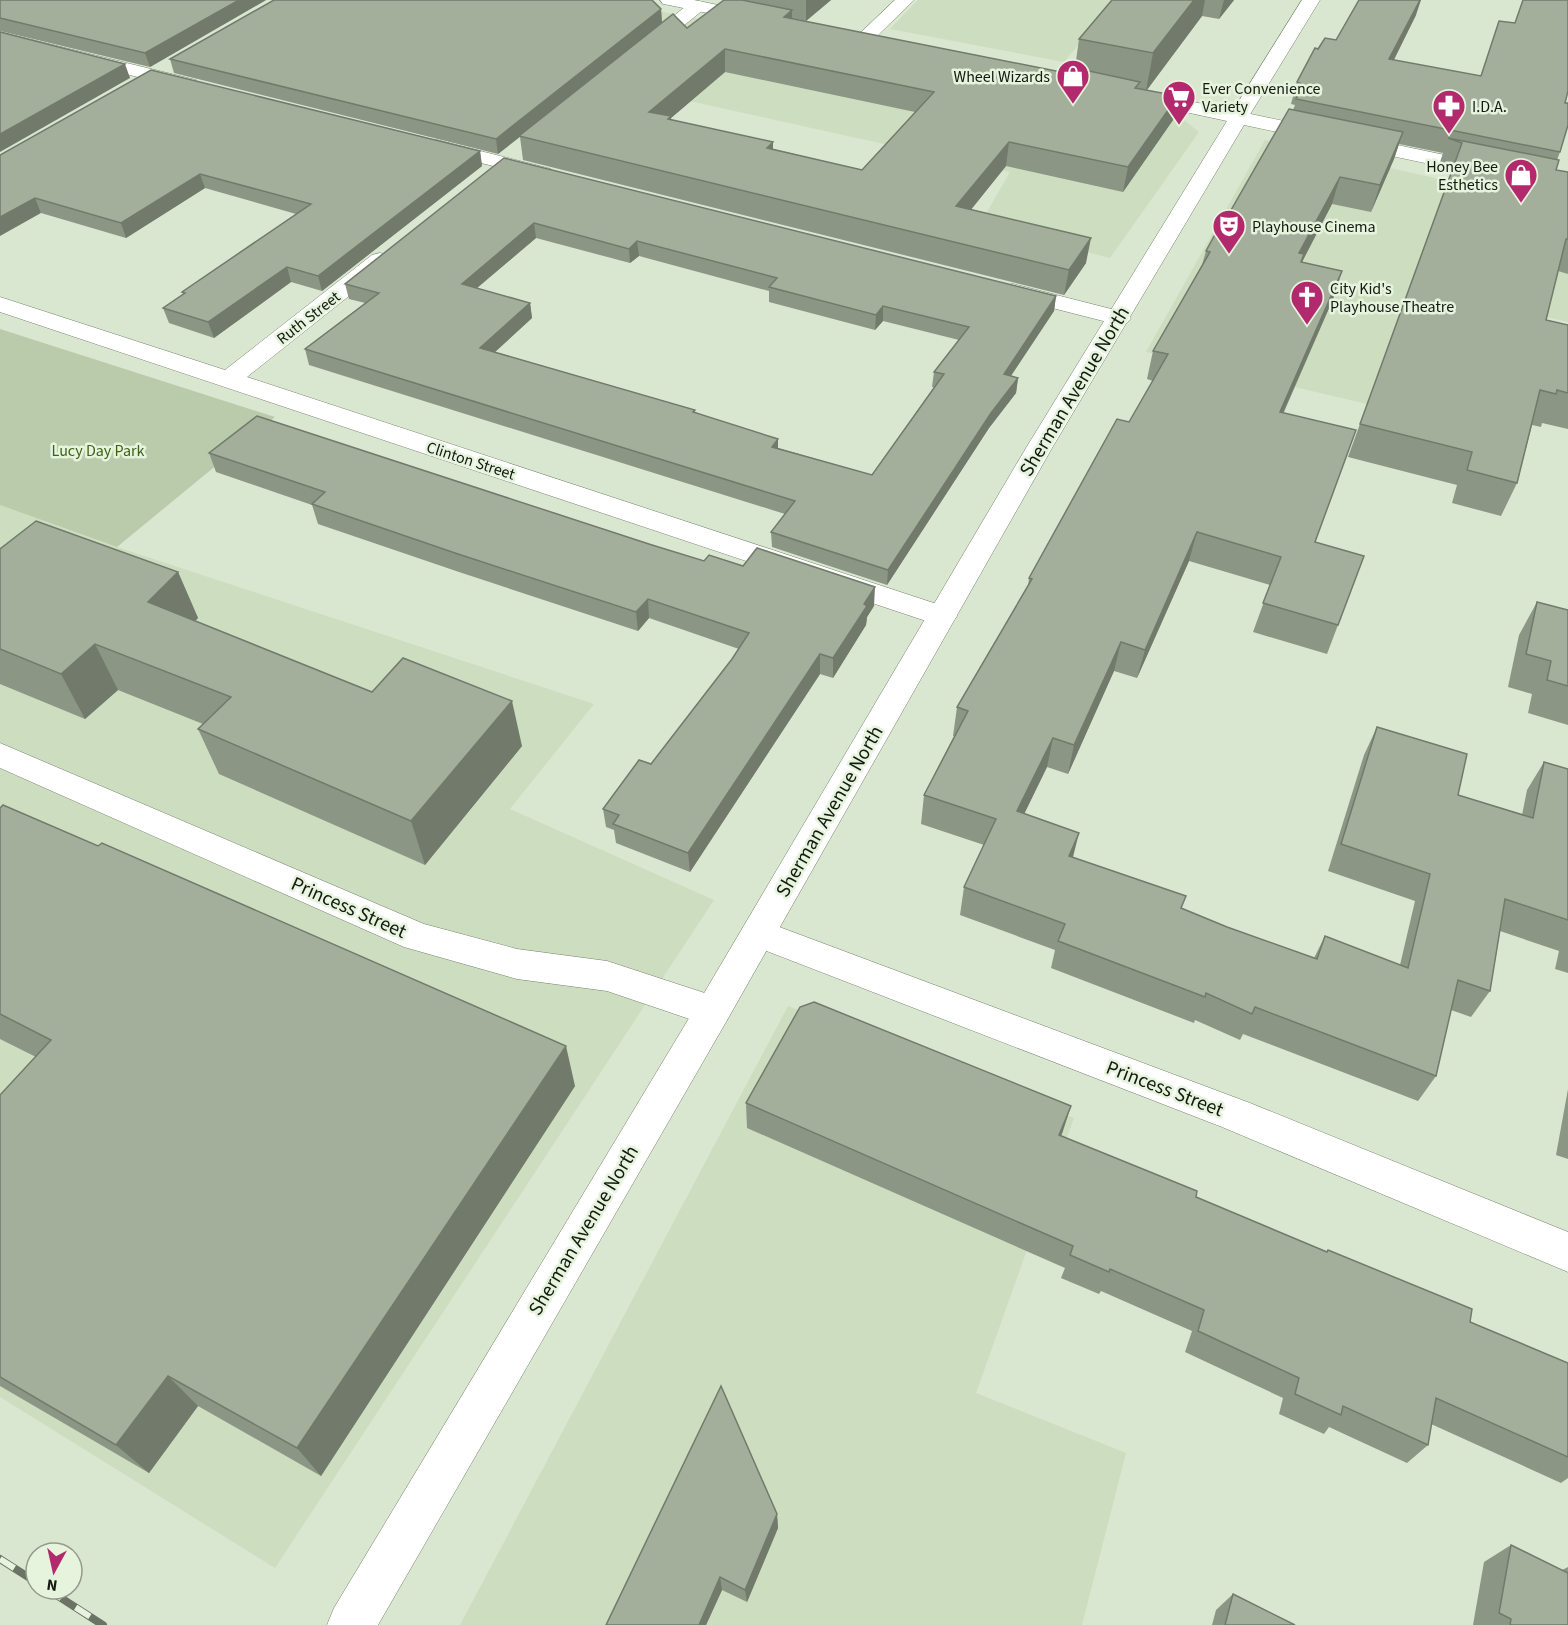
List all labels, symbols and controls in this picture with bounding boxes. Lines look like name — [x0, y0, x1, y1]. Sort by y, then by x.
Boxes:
shop icon: Wheel Wizards — [1055, 58, 1091, 105]
place label: Wheel Wizards — [954, 66, 1050, 88]
place label: Ever Convenience Variety — [1202, 78, 1321, 118]
supermarket icon: Ever Convenience Variety — [1161, 79, 1197, 126]
pharmacy icon: I.D.A. — [1431, 88, 1467, 135]
place label: I.D.A. — [1472, 96, 1507, 118]
place label: Honey Bee Esthetics — [1426, 156, 1498, 196]
shop icon: Honey Bee Esthetics — [1503, 157, 1539, 204]
theatre icon: Playhouse Cinema — [1211, 208, 1247, 255]
place label: Playhouse Cinema — [1252, 216, 1376, 238]
place label: City Kid's Playhouse Theatre — [1330, 278, 1454, 318]
church icon: City Kid's Playhouse Theatre — [1289, 279, 1325, 326]
street label: Ruth Street — [272, 286, 345, 350]
street label: Sherman Avenue North — [1013, 301, 1137, 482]
street label: Clinton Street — [424, 436, 518, 486]
park label: Lucy Day Park — [52, 440, 145, 462]
street label: Sherman Avenue North — [769, 720, 890, 903]
street label: Princess Street — [286, 870, 411, 946]
street label: Princess Street — [1102, 1054, 1228, 1124]
street label: Sherman Avenue North — [522, 1140, 646, 1321]
north arrow — [24, 1541, 84, 1601]
text: N — [45, 1573, 59, 1596]

